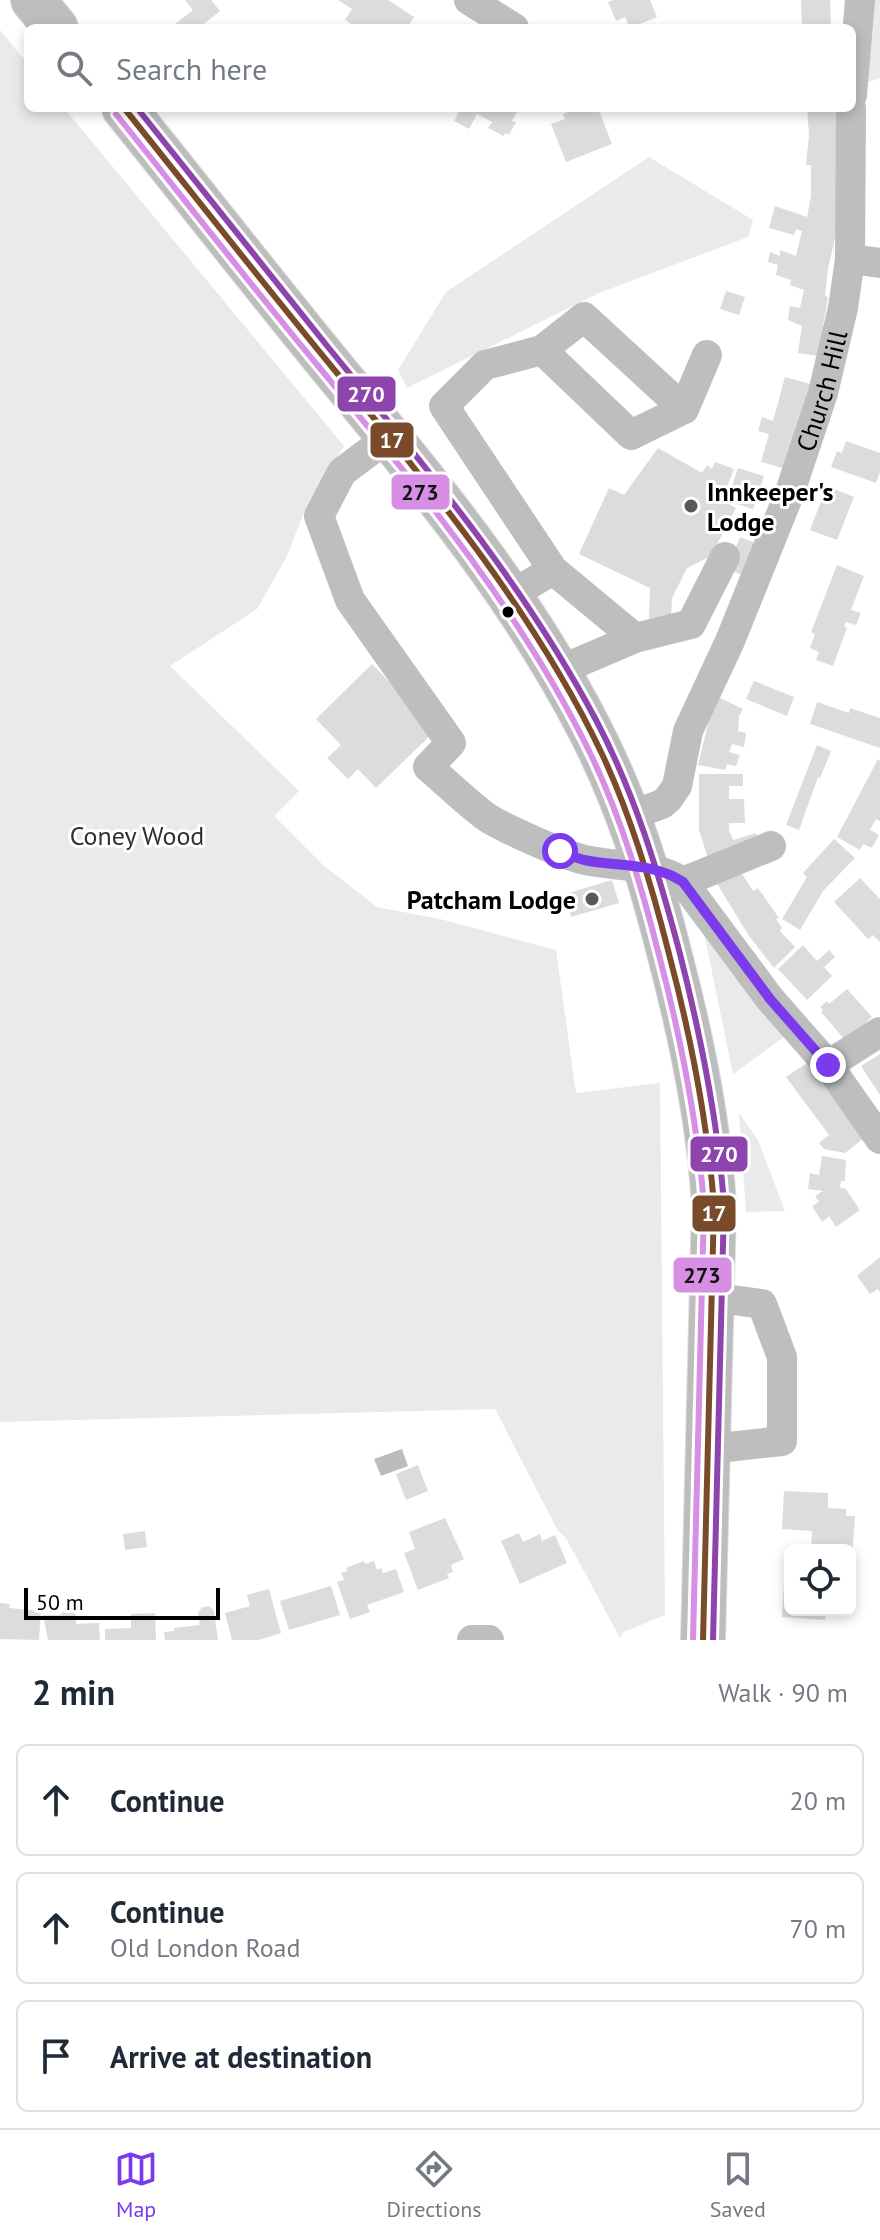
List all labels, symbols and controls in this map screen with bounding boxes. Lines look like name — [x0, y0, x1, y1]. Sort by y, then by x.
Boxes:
search box — [24, 24, 856, 112]
icon: search — [52, 46, 96, 90]
text: Search here — [116, 49, 267, 88]
street label: Church Hill — [788, 326, 854, 456]
line badge: 270 — [336, 375, 397, 413]
text: 270 — [347, 380, 385, 408]
line badge: 17 — [369, 421, 415, 459]
text: 17 — [380, 426, 404, 454]
line badge: 273 — [390, 473, 451, 511]
place label: Innkeeper's Lodge — [707, 475, 834, 538]
text: 273 — [401, 478, 439, 506]
marker: Innkeeper's Lodge — [682, 497, 700, 515]
unlabelled marker — [500, 604, 516, 620]
park label: Coney Wood — [70, 819, 204, 852]
route start — [542, 833, 578, 869]
place label: Patcham Lodge — [407, 883, 576, 916]
marker: Patcham Lodge — [583, 890, 601, 908]
route end — [810, 1047, 846, 1083]
line badge: 270 — [689, 1135, 749, 1173]
text: 270 — [700, 1140, 738, 1168]
line badge: 17 — [691, 1194, 737, 1233]
text: 17 — [702, 1199, 726, 1227]
line badge: 273 — [672, 1256, 733, 1294]
text: 273 — [683, 1261, 721, 1289]
map controls — [784, 1544, 856, 1616]
button: locate — [784, 1544, 856, 1616]
scale bar — [24, 1584, 220, 1620]
text: 50 m — [36, 1588, 84, 1616]
text: 2 min — [32, 1670, 115, 1714]
text: Walk · 90 m — [718, 1676, 848, 1709]
icon: ahead — [34, 1778, 78, 1822]
text: Continue — [110, 1781, 224, 1820]
text: 20 m — [790, 1784, 846, 1817]
text: Continue — [110, 1892, 224, 1931]
icon: ahead — [34, 1906, 78, 1950]
text: 70 m — [790, 1912, 846, 1945]
text: Old London Road — [110, 1931, 301, 1964]
icon: arrive — [34, 2034, 78, 2078]
text: Arrive at destination — [110, 2037, 372, 2076]
tab: Map — [114, 2147, 158, 2223]
tab: Directions — [386, 2147, 482, 2223]
tab: Saved — [710, 2147, 766, 2223]

